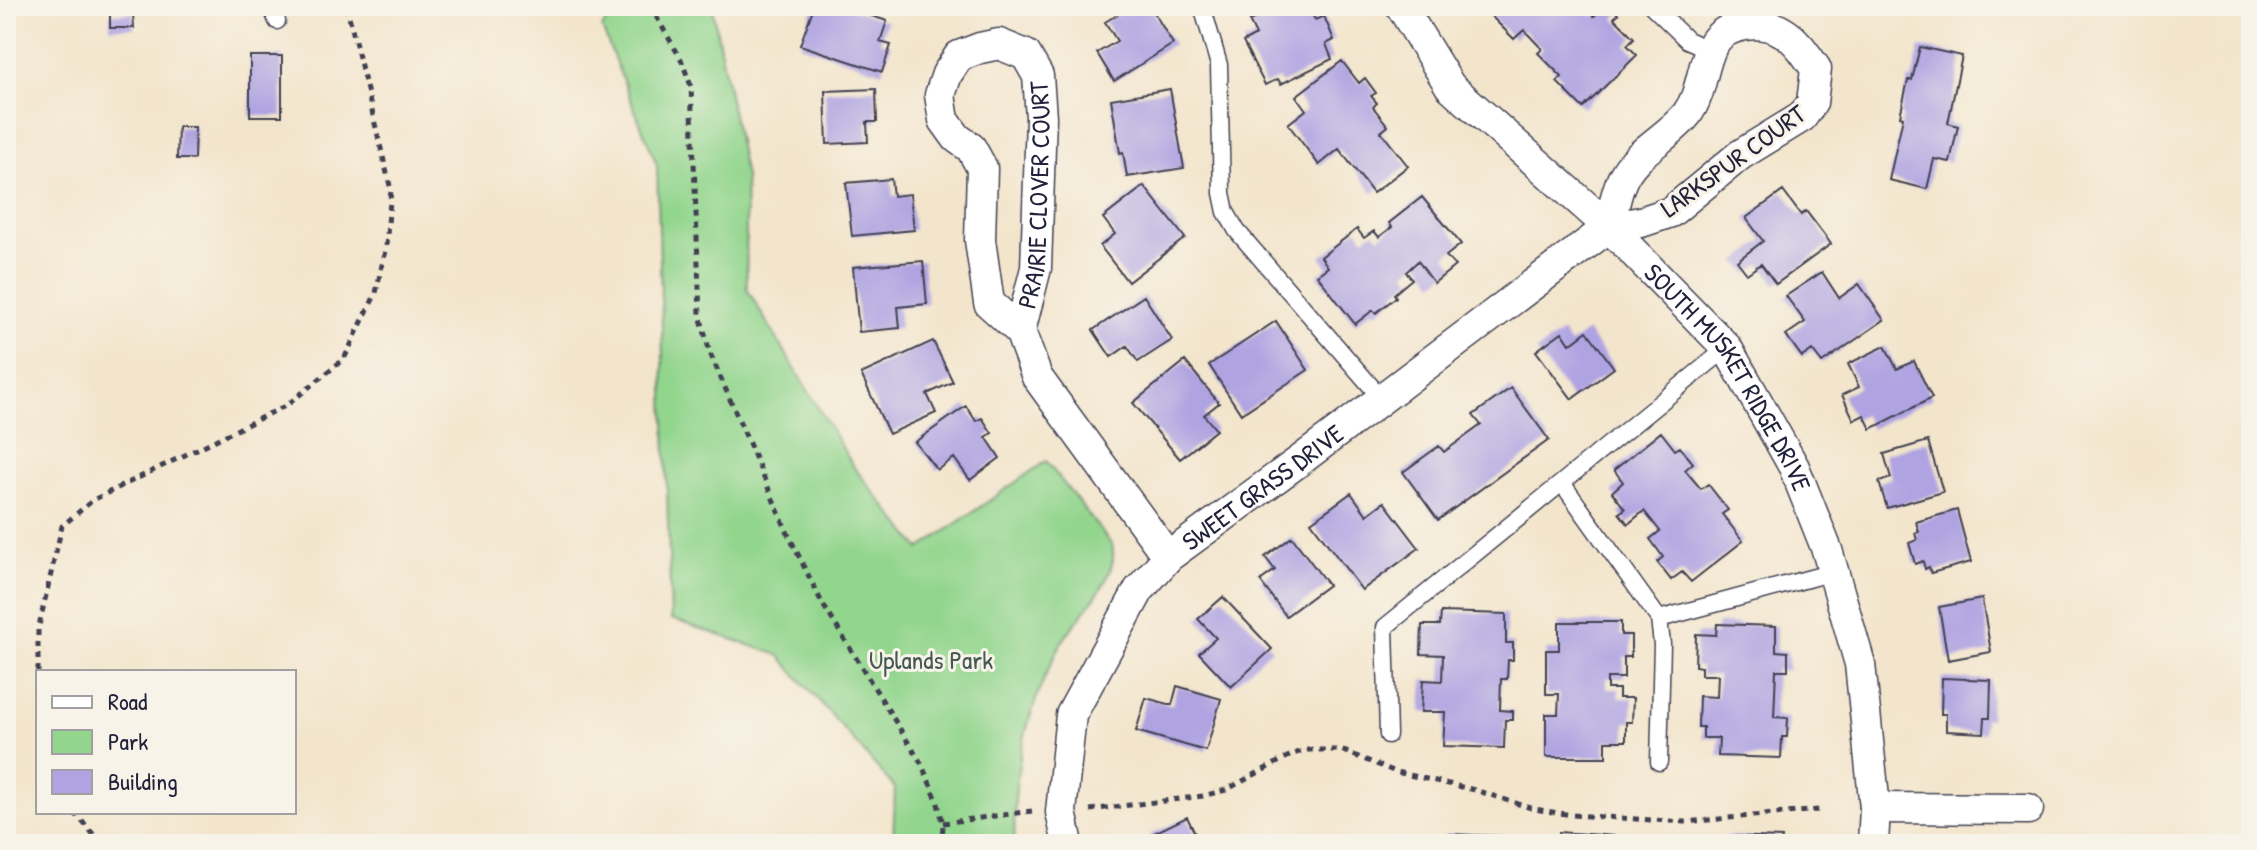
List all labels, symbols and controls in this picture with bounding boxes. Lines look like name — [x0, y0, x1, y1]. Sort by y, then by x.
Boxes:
street label: PRAIRIE CLOVER COURT — [1008, 79, 1058, 312]
street label: LARKSPUR COURT — [1653, 96, 1813, 225]
street label: SOUTH MUSKET RIDGE DRIVE — [1637, 255, 1820, 496]
street label: SWEET GRASS DRIVE — [1175, 416, 1351, 558]
park label: Uplands Park — [869, 642, 993, 677]
legend — [36, 670, 296, 814]
text: Road — [108, 685, 147, 717]
text: Park — [108, 725, 148, 757]
text: Building — [108, 765, 178, 797]

